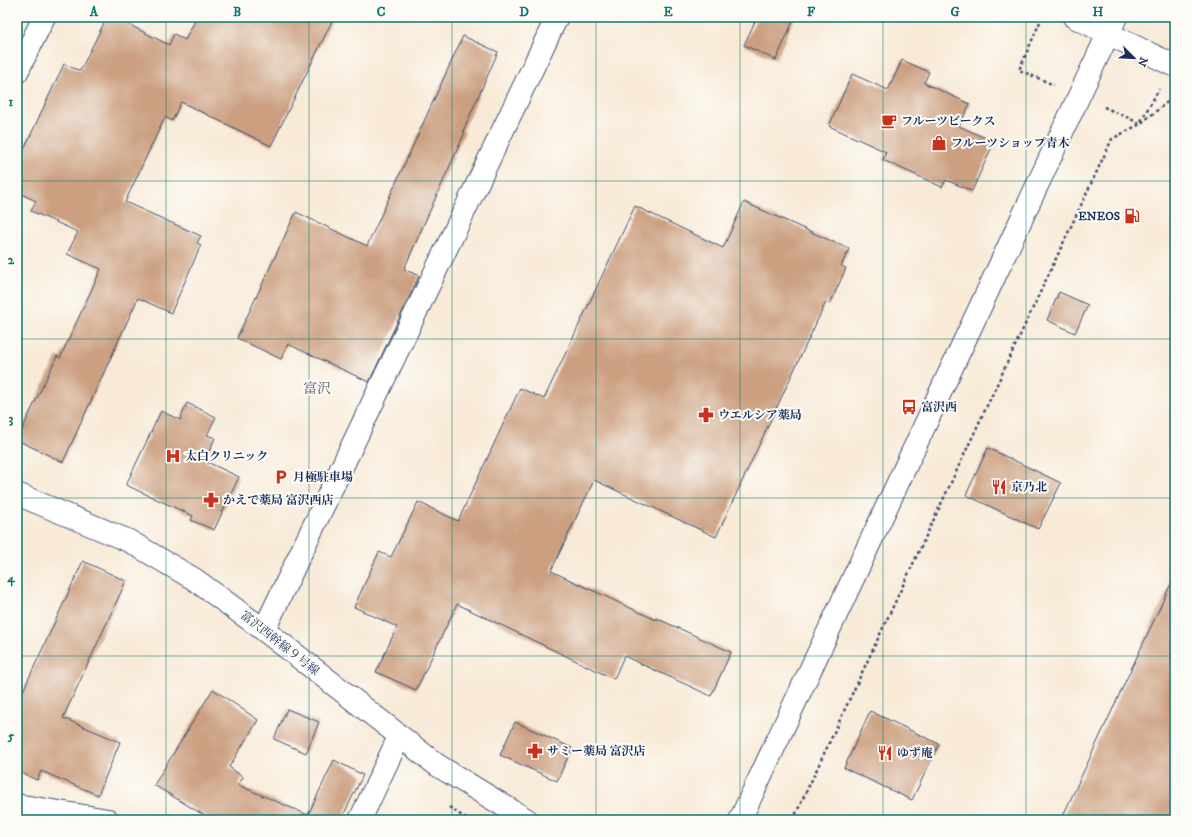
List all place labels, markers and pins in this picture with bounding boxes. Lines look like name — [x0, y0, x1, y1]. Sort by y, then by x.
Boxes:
cafe icon: フルーツピークス — [880, 112, 898, 130]
place label: フルーツピークス — [901, 114, 995, 129]
shop icon: フルーツショップ青木 — [930, 134, 948, 152]
place label: フルーツショップ青木 — [951, 136, 1070, 151]
fuel station icon: ENEOS — [1123, 207, 1141, 225]
place label: ENEOS — [1078, 209, 1120, 224]
bus stop icon: 富沢西 — [900, 398, 918, 416]
place label: 富沢西 — [921, 400, 957, 415]
pharmacy icon: ウエルシア薬局 — [697, 406, 715, 424]
place label: ウエルシア薬局 — [718, 408, 802, 423]
hospital icon: 太白クリニック — [164, 447, 182, 465]
place label: 太白クリニック — [185, 449, 268, 464]
parking icon: 月極駐車場 — [272, 468, 290, 486]
place label: 月極駐車場 — [293, 470, 353, 485]
restaurant icon: 京乃北 — [990, 478, 1008, 496]
place label: 京乃北 — [1011, 480, 1047, 495]
pharmacy icon: かえで薬局 富沢西店 — [202, 491, 220, 509]
place label: かえで薬局 富沢西店 — [223, 493, 334, 508]
pharmacy icon: サミー薬局 富沢店 — [526, 742, 544, 760]
place label: サミー薬局 富沢店 — [547, 744, 646, 759]
restaurant icon: ゆず庵 — [876, 744, 894, 762]
place label: ゆず庵 — [897, 746, 933, 761]

